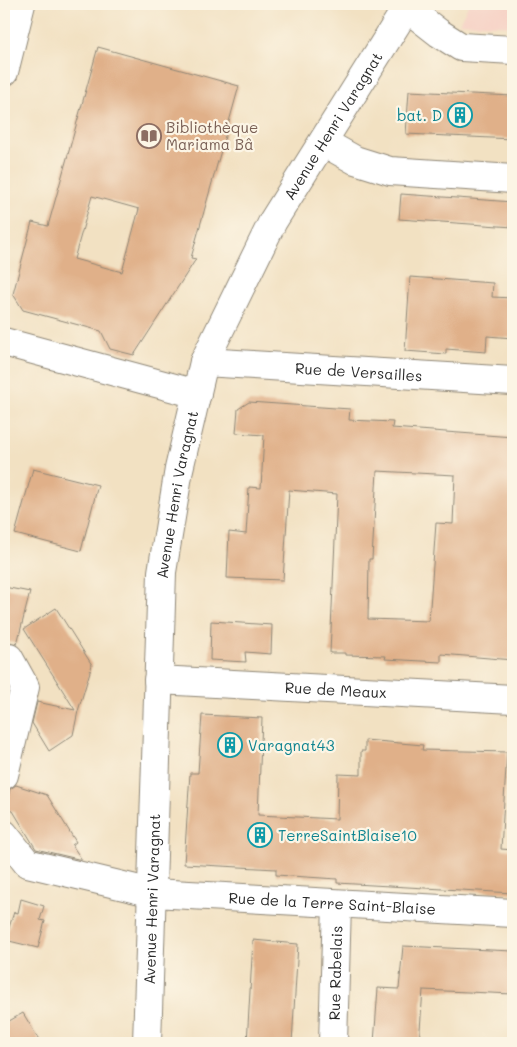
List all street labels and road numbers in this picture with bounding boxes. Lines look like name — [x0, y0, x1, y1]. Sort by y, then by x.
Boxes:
street label: Avenue Henri Varagnat — [279, 48, 387, 203]
street label: Rue de Versailles — [294, 358, 423, 385]
street label: Avenue Henri Varagnat — [152, 408, 202, 579]
street label: Rue de Meaux — [284, 677, 388, 702]
street label: Avenue Henri Varagnat — [139, 813, 164, 985]
street label: Rue de la Terre Saint-Blaise — [228, 887, 436, 919]
street label: Rue Rabelais — [324, 925, 346, 1021]

